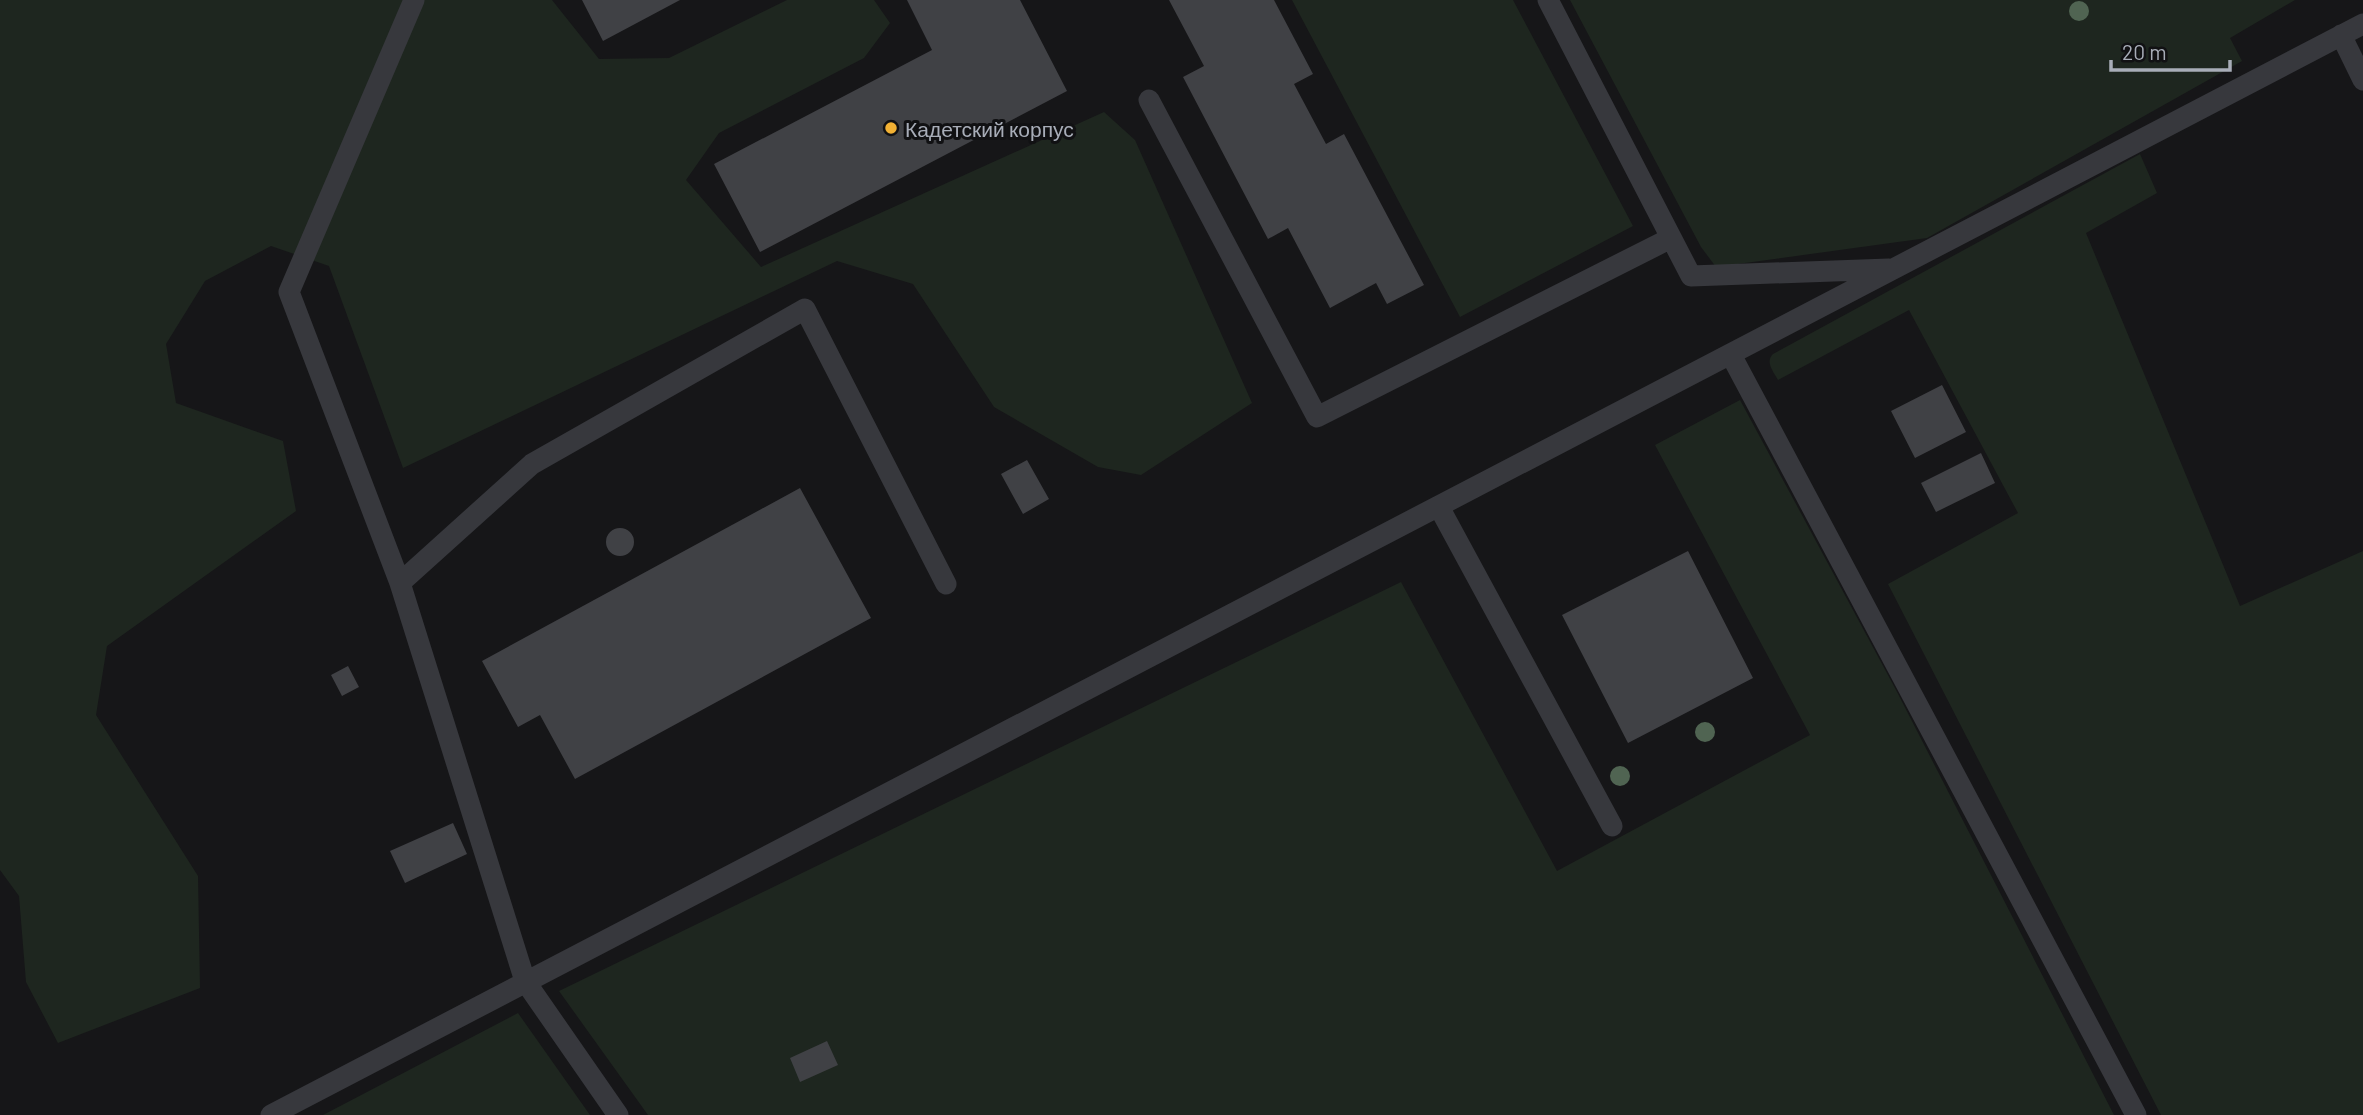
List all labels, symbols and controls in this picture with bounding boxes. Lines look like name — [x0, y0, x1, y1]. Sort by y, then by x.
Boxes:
scale bar — [2111, 28, 2230, 72]
text: 20 m — [2122, 39, 2167, 64]
place label: Кадетский корпус — [905, 116, 1074, 141]
marker: Кадетский корпус — [883, 120, 899, 136]

